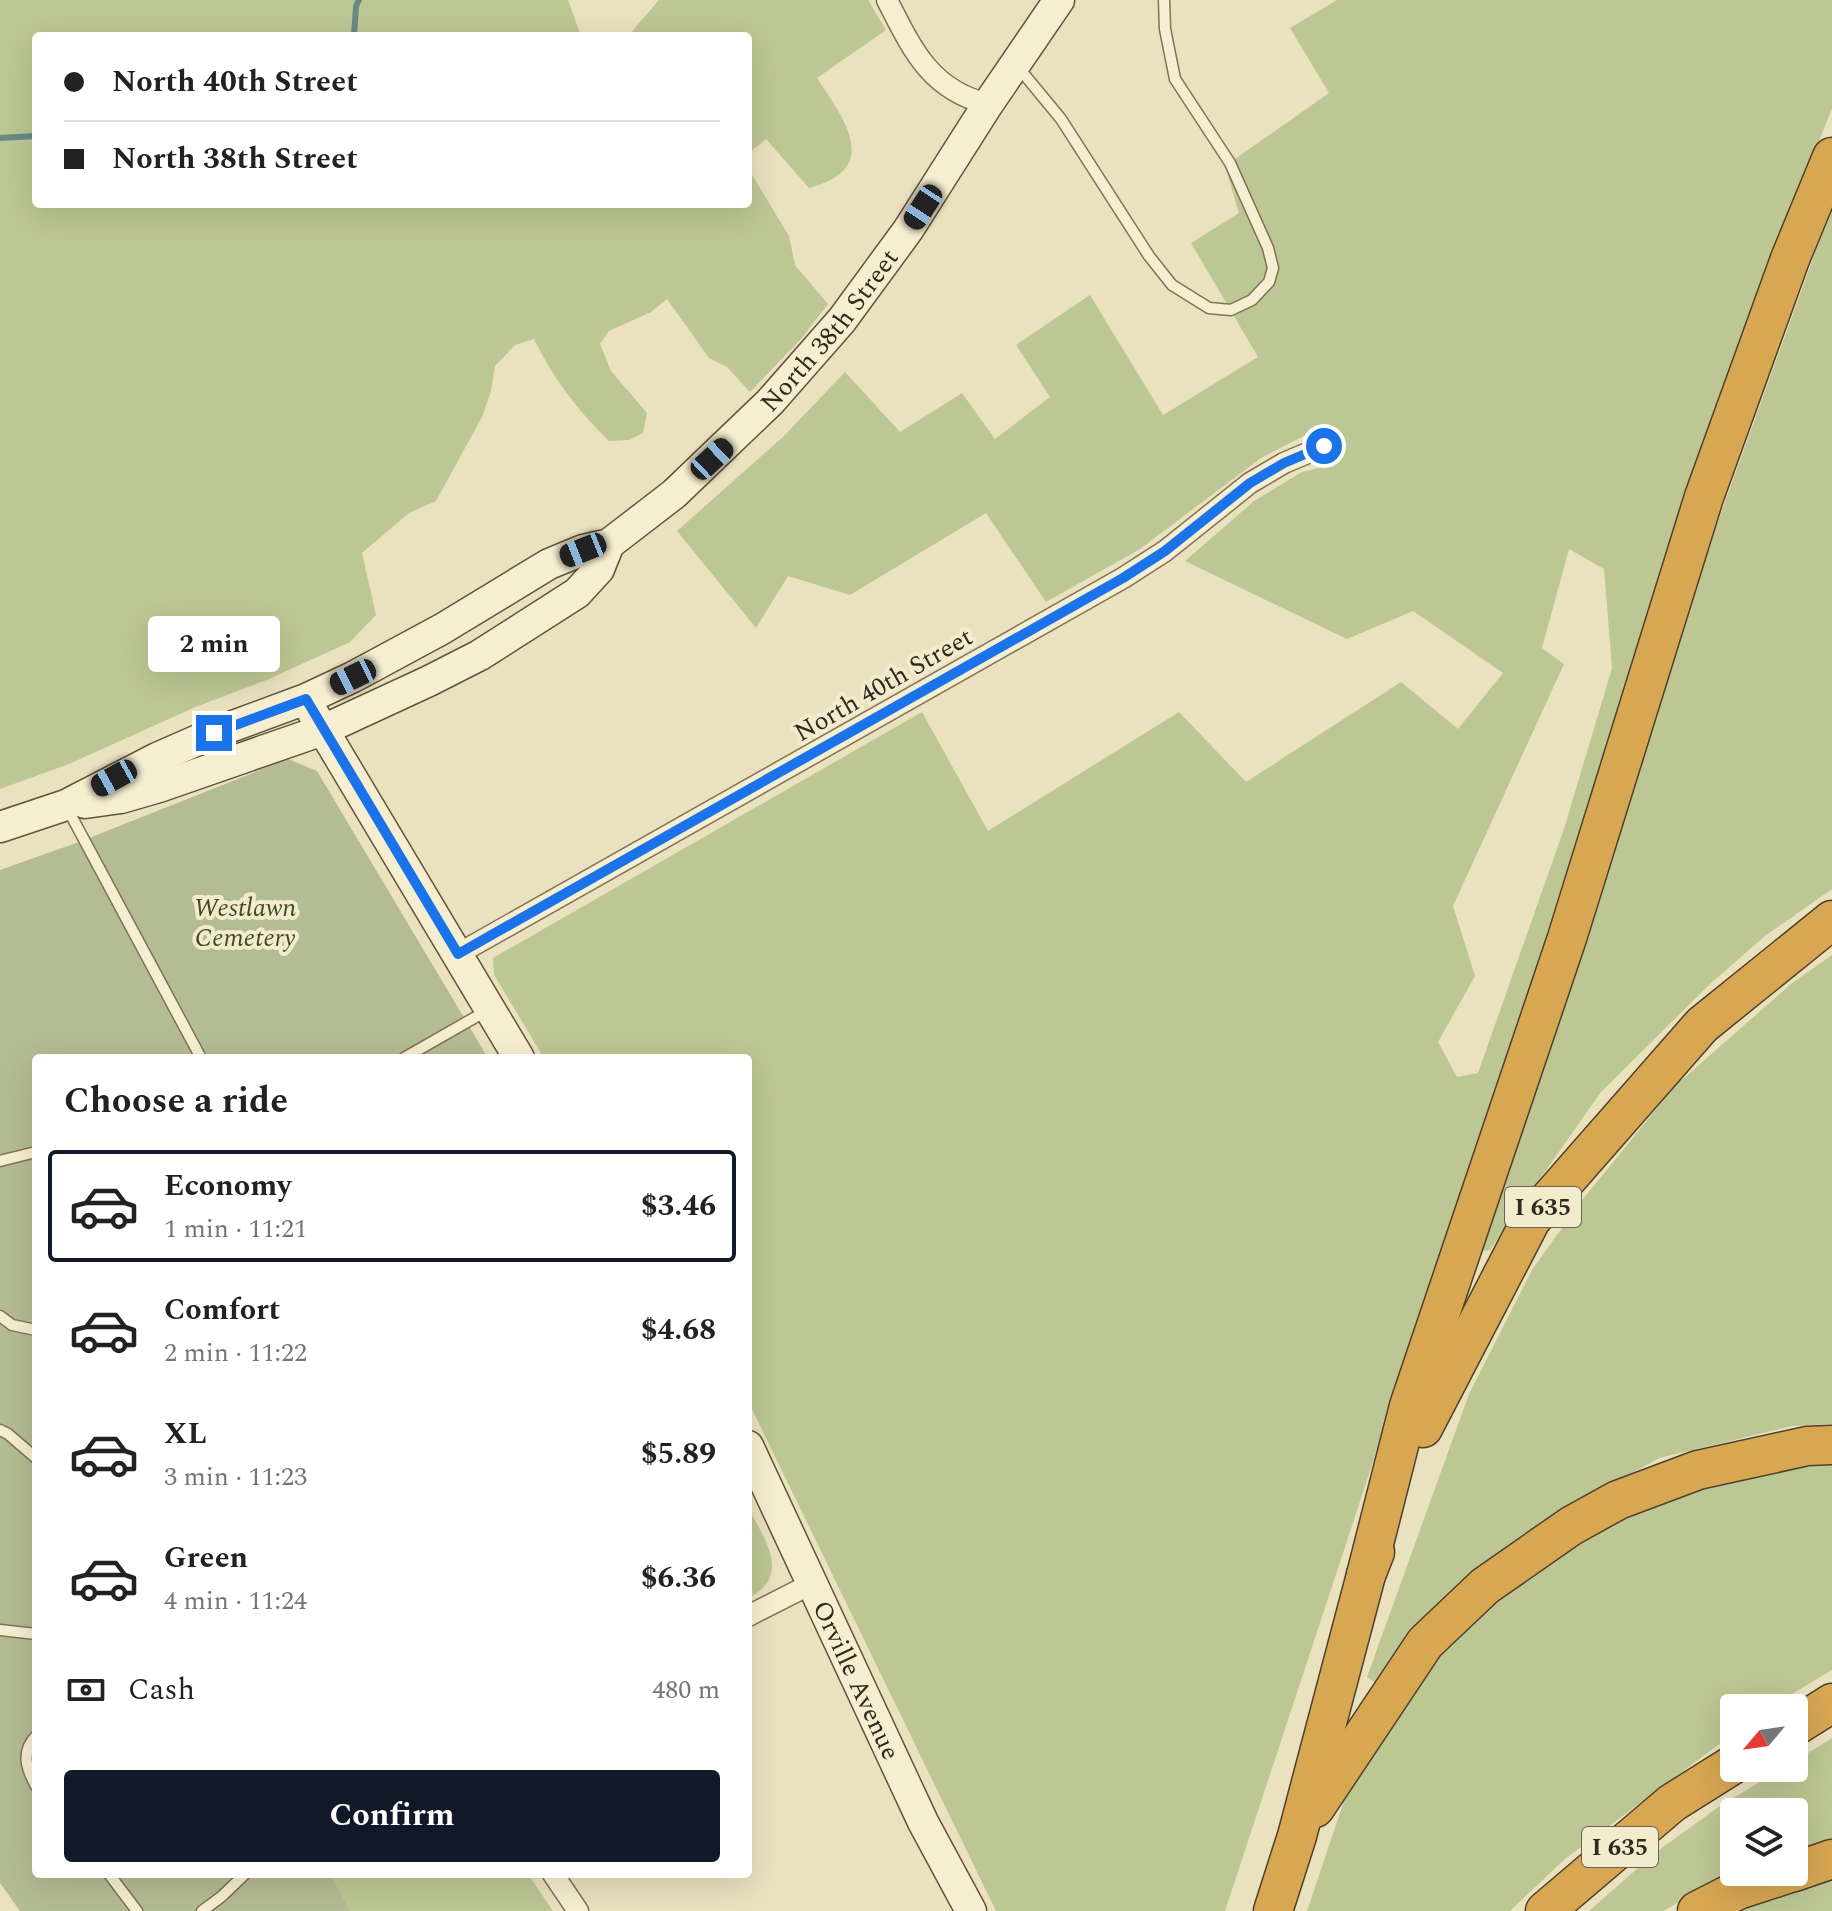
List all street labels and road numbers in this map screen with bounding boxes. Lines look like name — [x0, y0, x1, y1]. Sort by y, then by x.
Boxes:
street label: North 38th Street — [751, 241, 909, 422]
street label: North 40th Street — [786, 617, 981, 752]
road number: I 635 — [1505, 1187, 1581, 1227]
street label: Orville Avenue — [801, 1594, 910, 1767]
road number: I 635 — [1582, 1827, 1658, 1867]

